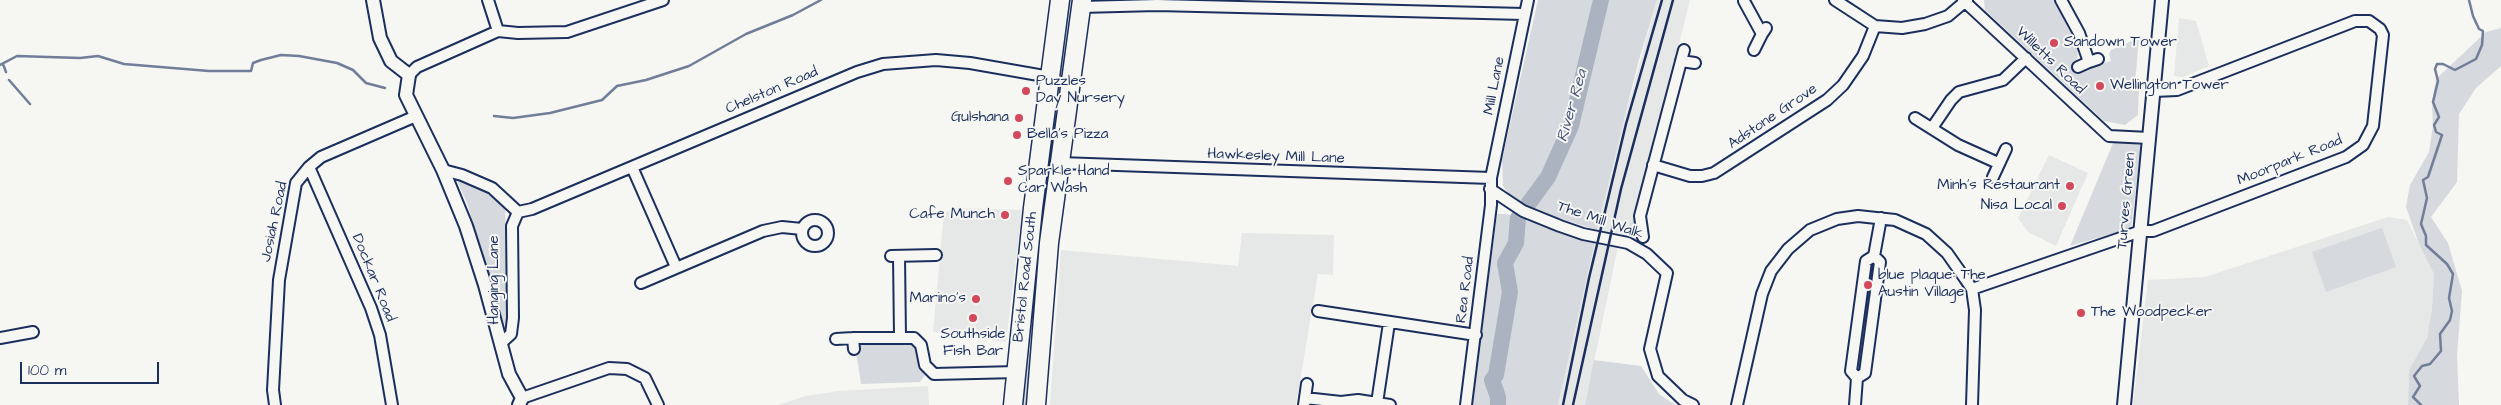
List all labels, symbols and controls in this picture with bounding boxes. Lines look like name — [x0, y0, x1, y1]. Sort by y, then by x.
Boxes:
street label: Willetts Road — [2012, 24, 2088, 98]
place label: Sandown Tower — [2064, 34, 2177, 52]
marker: Sandown Tower — [2048, 37, 2060, 49]
street label: Mill Lane — [1481, 55, 1509, 117]
street label: Chelston Road — [723, 63, 821, 119]
water label: River Rea — [1554, 68, 1592, 144]
place label: Puzzles Day Nursery — [1036, 73, 1125, 108]
place label: Wellington Tower — [2110, 77, 2229, 95]
street label: Adstone Grove — [1725, 80, 1821, 154]
marker: Wellington Tower — [2094, 80, 2106, 92]
marker: Puzzles Day Nursery — [1020, 85, 1032, 97]
place label: Gulshana — [951, 109, 1009, 127]
marker: Gulshana — [1013, 112, 1025, 124]
place label: Bella's Pizza — [1027, 126, 1108, 144]
marker: Bella's Pizza — [1011, 129, 1023, 141]
street label: Moorpark Road — [2235, 132, 2345, 190]
street label: Hawkesley Mill Lane — [1207, 146, 1345, 168]
street label: Turves Green — [2114, 152, 2140, 250]
place label: Sparkle Hand Car Wash — [1018, 163, 1109, 198]
marker: Sparkle Hand Car Wash — [1002, 175, 1014, 187]
place label: Minh's Restaurant — [1937, 177, 2060, 195]
street label: Josiah Road — [258, 180, 292, 264]
marker: Minh's Restaurant — [2064, 180, 2076, 192]
place label: Nisa Local — [1981, 197, 2052, 215]
street label: The Mill Walk — [1555, 198, 1645, 244]
marker: Nisa Local — [2056, 200, 2068, 212]
place label: Cafe Munch — [909, 206, 995, 224]
marker: Cafe Munch — [999, 209, 1011, 221]
street label: Bristol Road South — [1010, 211, 1042, 343]
street label: Dockar Road — [347, 231, 399, 325]
street label: Hanging Lane — [486, 235, 504, 325]
street label: Rea Road — [1453, 256, 1479, 324]
place label: blue plaque: The Austin Village — [1878, 267, 1986, 302]
marker: blue plaque: The Austin Village — [1862, 279, 1874, 291]
place label: Marino's — [910, 290, 966, 308]
marker: Marino's — [970, 293, 982, 305]
place label: The Woodpecker — [2091, 304, 2212, 322]
marker: The Woodpecker — [2075, 307, 2087, 319]
marker: Southside Fish Bar — [967, 312, 979, 324]
place label: Southside Fish Bar — [941, 326, 1005, 361]
scale bar — [22, 352, 161, 384]
text: 100 m — [28, 360, 67, 381]

